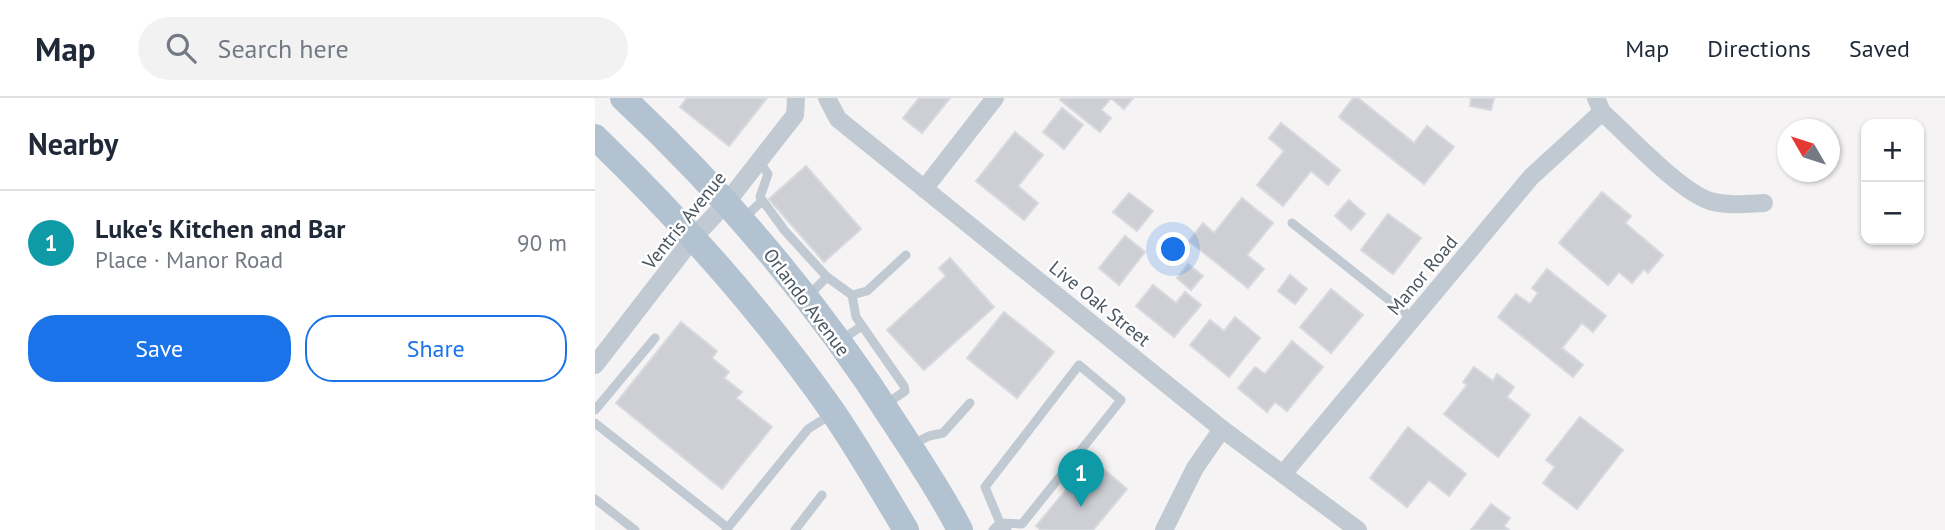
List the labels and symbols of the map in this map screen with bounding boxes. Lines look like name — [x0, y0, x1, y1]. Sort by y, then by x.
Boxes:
north arrow — [1777, 119, 1840, 182]
street label: Ventris Avenue — [636, 166, 731, 275]
street label: Manor Road — [1382, 230, 1462, 320]
your location — [1156, 232, 1190, 266]
street label: Orlando Avenue — [759, 243, 855, 361]
street label: Live Oak Street — [1045, 255, 1156, 351]
pin: 1 — [1058, 449, 1104, 507]

